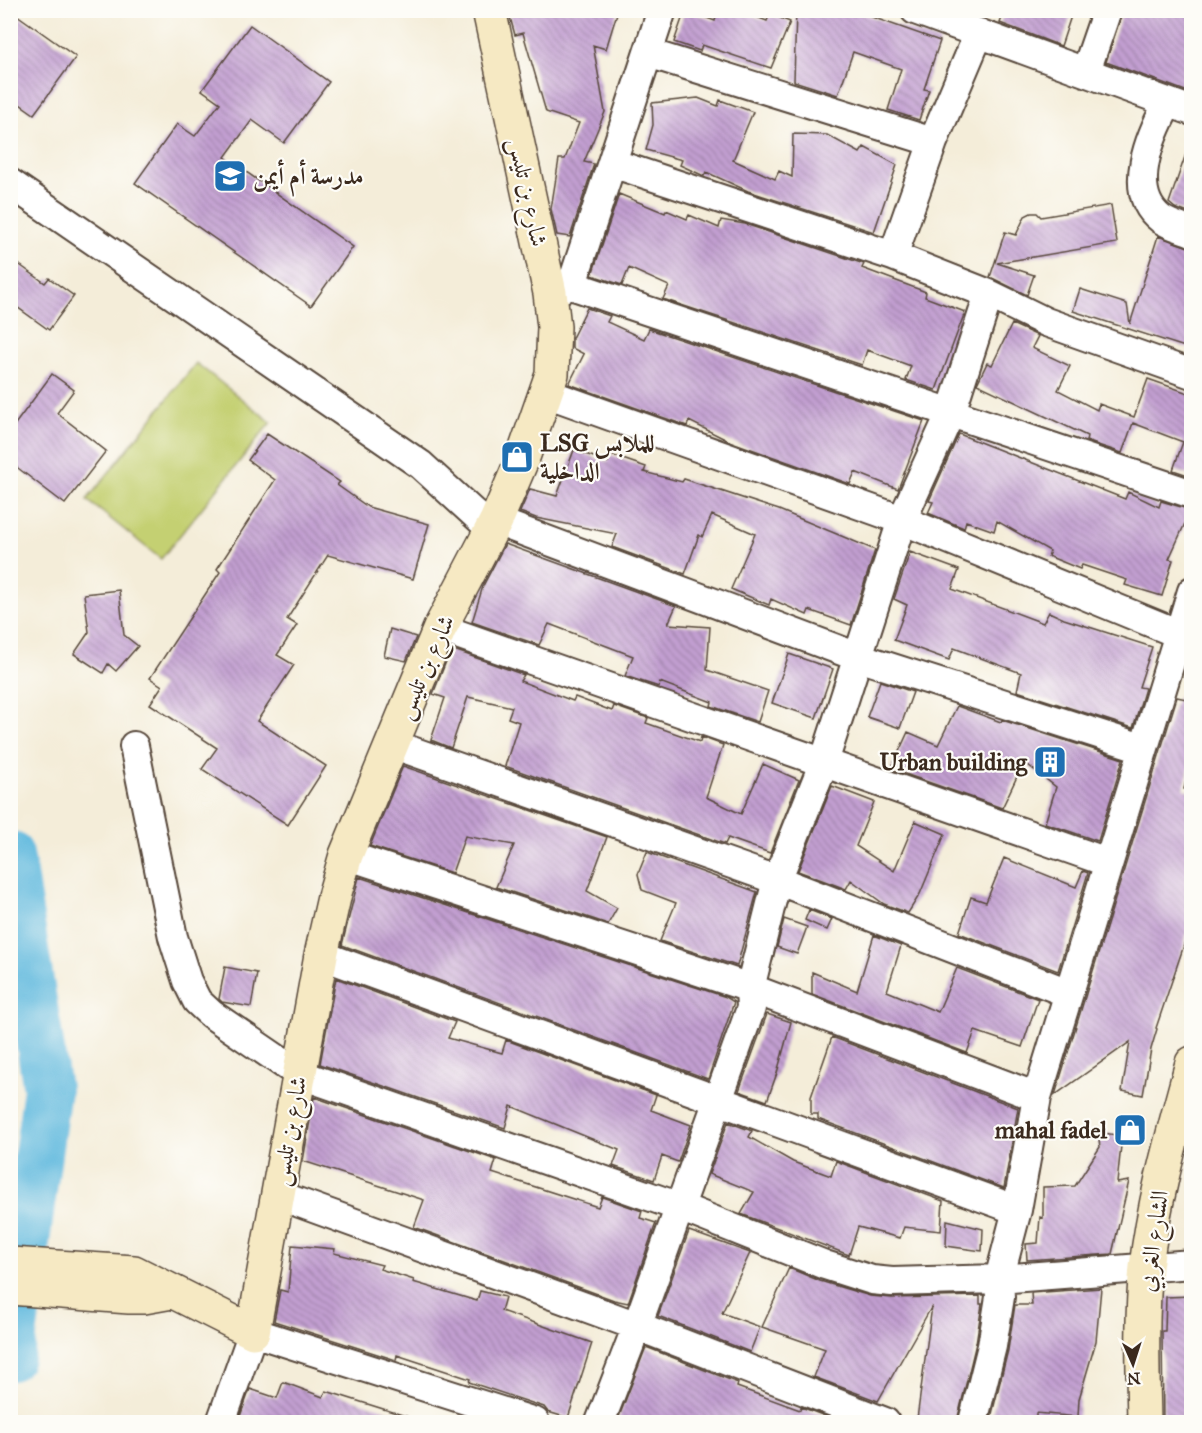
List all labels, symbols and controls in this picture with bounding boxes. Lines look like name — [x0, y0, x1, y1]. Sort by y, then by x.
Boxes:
street label: شارع بن تليس — [497, 135, 554, 250]
school or university icon: مدرسة أم أيمن — [212, 158, 248, 194]
place label: مدرسة أم أيمن — [253, 159, 364, 197]
place label: LSG للملابس الداخلية — [540, 428, 654, 486]
shop icon: LSG للملابس الداخلية — [499, 439, 535, 475]
street label: شارع بن تليس — [389, 610, 466, 726]
building icon: Urban building — [1032, 744, 1068, 780]
place label: Urban building — [879, 747, 1028, 777]
street label: شارع بن تليس — [265, 1074, 318, 1189]
shop icon: mahal fadel — [1112, 1112, 1148, 1148]
place label: mahal fadel — [994, 1115, 1107, 1145]
street label: الشارع الغربي — [1131, 1188, 1180, 1294]
north arrow — [1103, 1334, 1163, 1394]
text: N — [1126, 1369, 1141, 1388]

